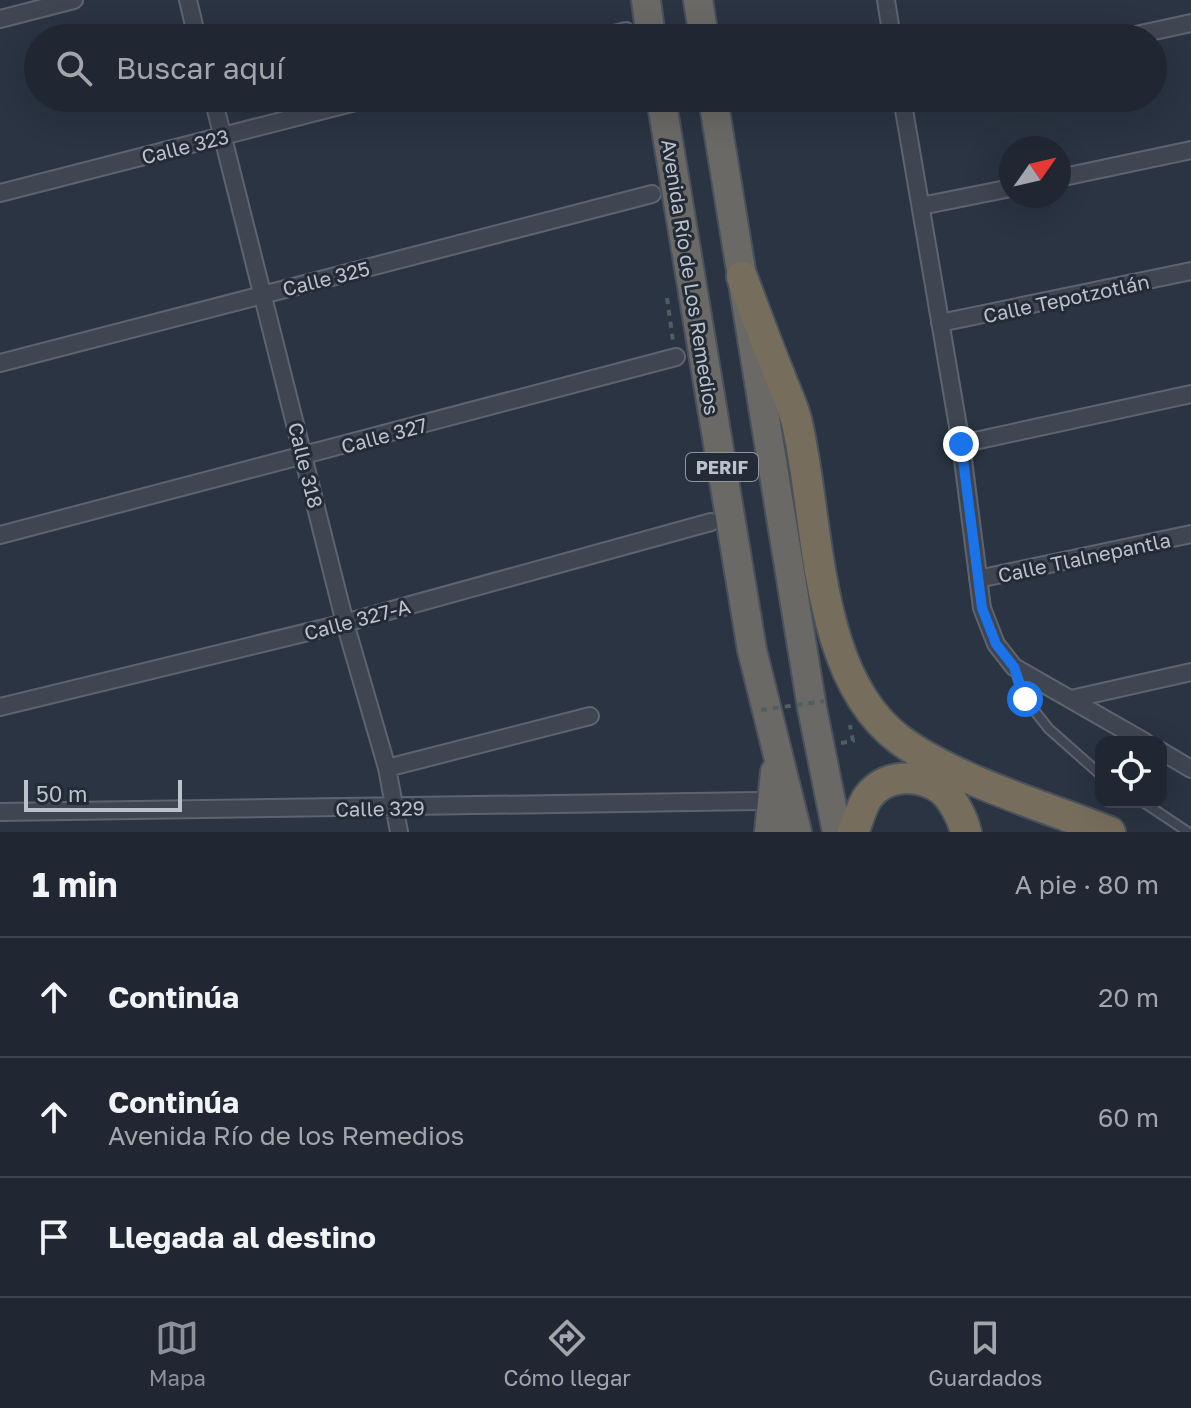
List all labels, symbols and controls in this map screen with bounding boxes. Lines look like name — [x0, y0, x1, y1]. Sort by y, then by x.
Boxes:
search box — [24, 24, 1167, 112]
icon: search — [52, 46, 96, 90]
text: Buscar aquí — [116, 50, 284, 86]
street label: Calle 323 — [139, 124, 231, 168]
north arrow — [999, 136, 1071, 208]
street label: Avenida Río de Los Remedios — [657, 137, 725, 417]
street label: Calle 325 — [280, 256, 372, 300]
street label: Calle Tepotzotlán — [981, 269, 1151, 327]
street label: Calle 327 — [338, 412, 430, 458]
street label: Calle 318 — [284, 420, 328, 510]
route end — [943, 426, 979, 462]
road number: PERIF — [686, 453, 758, 481]
street label: Calle Tlalnepantla — [995, 527, 1173, 587]
street label: Calle 327-A — [301, 593, 413, 645]
route start — [1007, 681, 1043, 717]
map controls — [1095, 736, 1167, 808]
button: locate — [1095, 736, 1167, 808]
scale bar — [24, 776, 182, 812]
text: 50 m — [36, 780, 87, 807]
street label: Calle 329 — [335, 795, 425, 821]
text: 1 min — [32, 864, 118, 904]
text: A pie · 80 m — [1015, 869, 1159, 900]
icon: ahead — [32, 975, 76, 1019]
text: Continúa — [108, 979, 239, 1015]
text: 20 m — [1098, 982, 1159, 1013]
text: Continúa — [108, 1084, 239, 1120]
icon: ahead — [32, 1095, 76, 1139]
text: 60 m — [1098, 1102, 1159, 1133]
text: Avenida Río de los Remedios — [108, 1120, 464, 1151]
icon: arrive — [32, 1215, 76, 1259]
text: Llegada al destino — [108, 1219, 376, 1255]
tab: Mapa — [149, 1316, 206, 1391]
tab: Cómo llegar — [503, 1316, 631, 1391]
tab: Guardados — [928, 1316, 1042, 1391]

